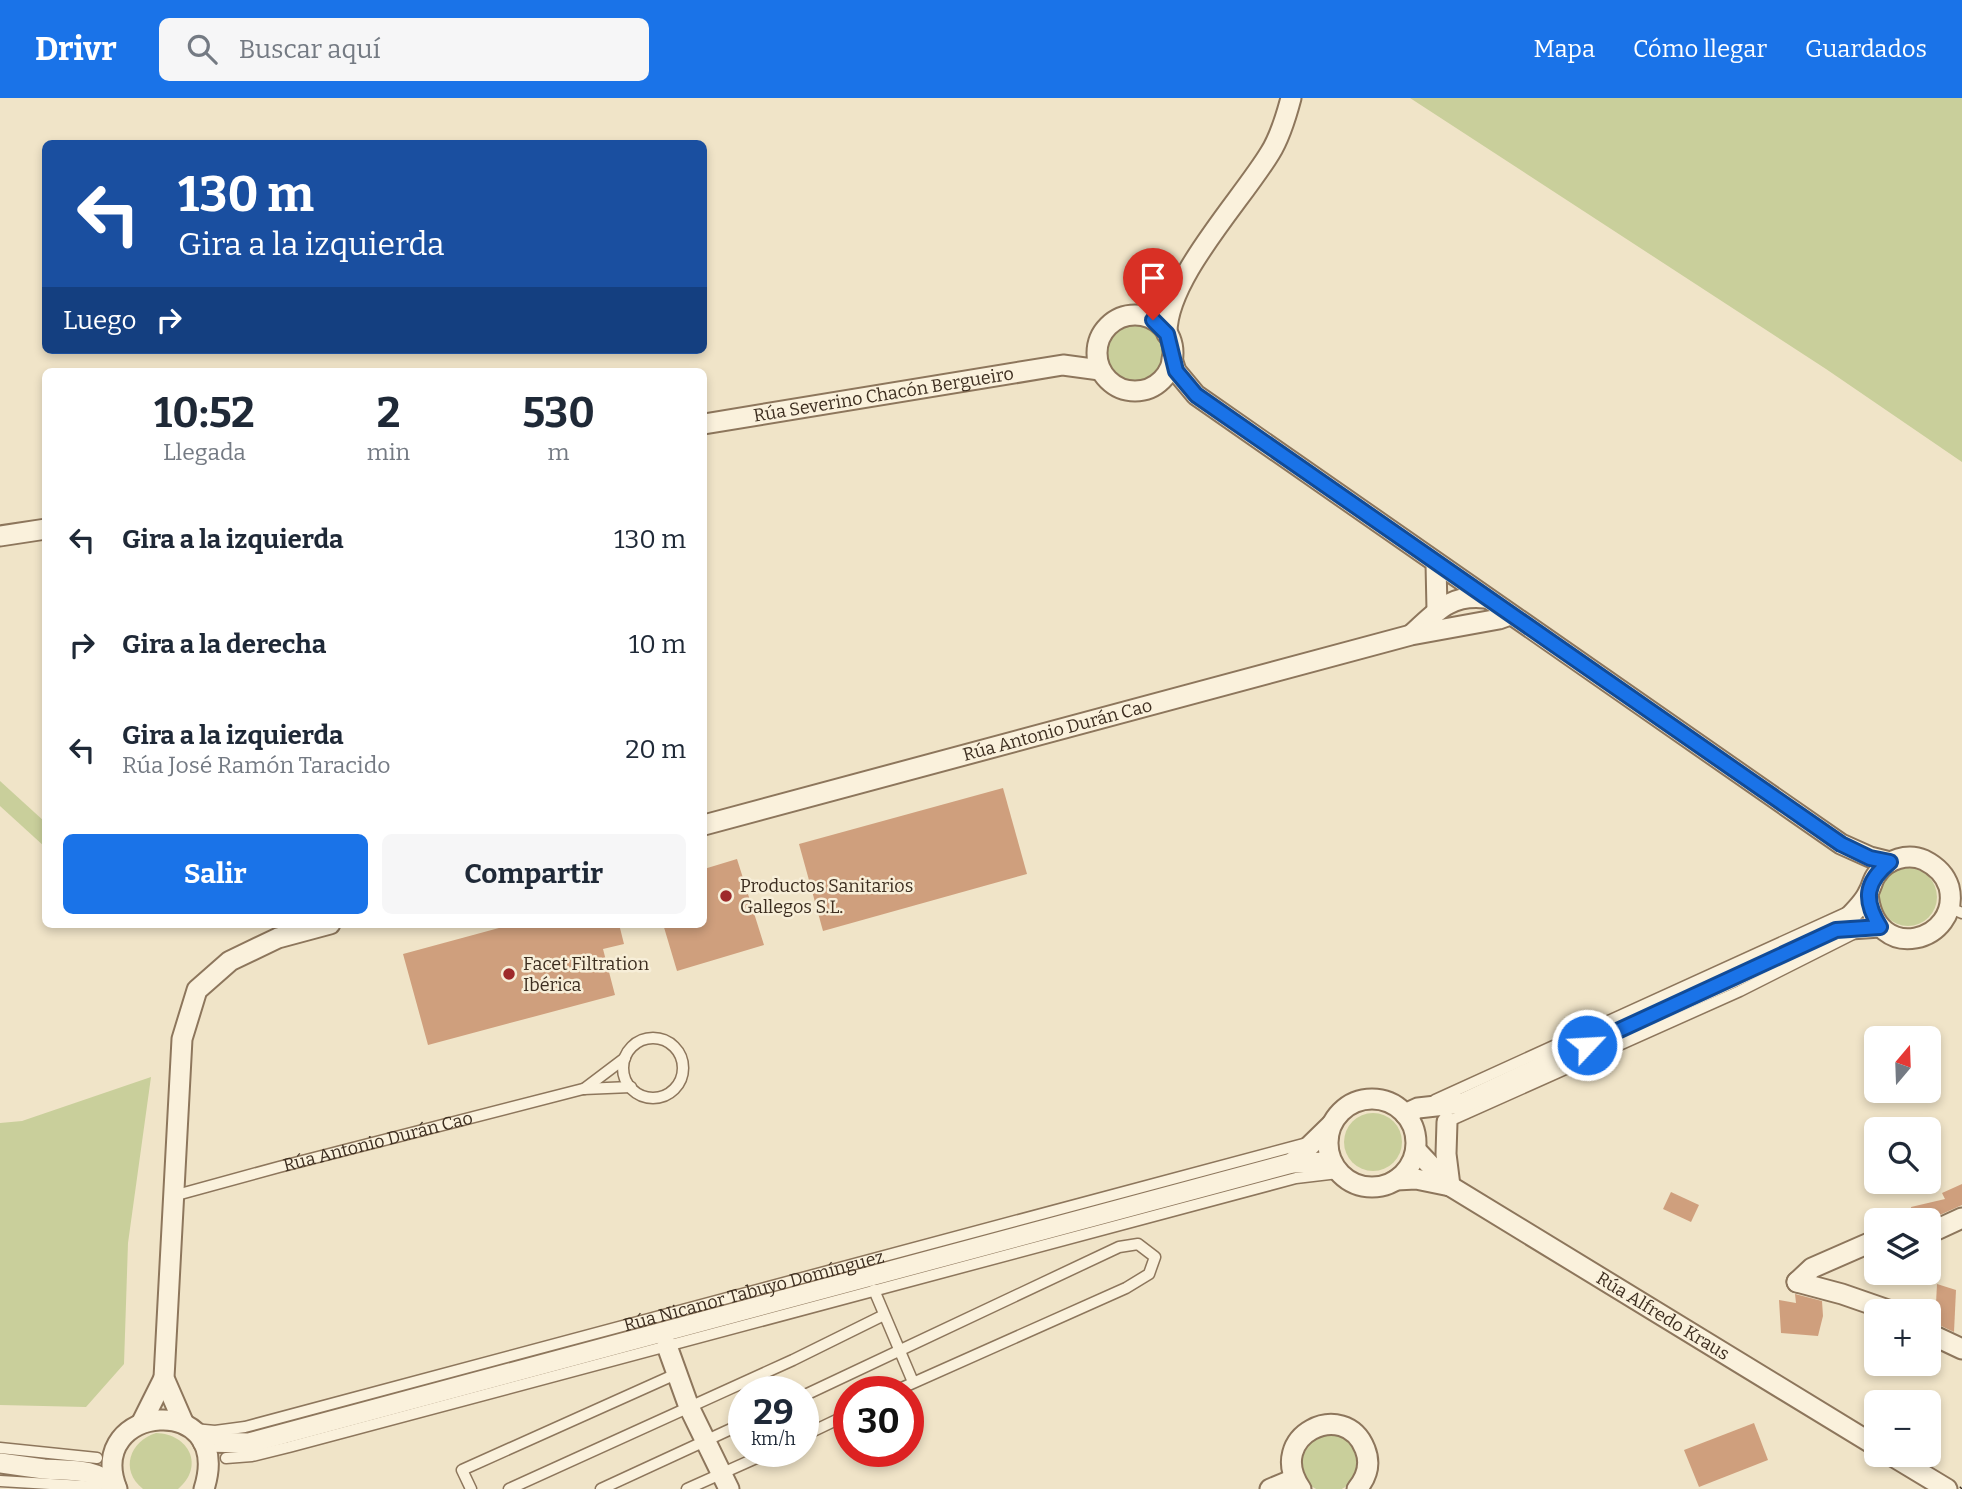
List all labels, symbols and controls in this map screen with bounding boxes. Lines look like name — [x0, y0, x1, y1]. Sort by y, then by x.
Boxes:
search box — [159, 18, 649, 81]
text: Drivr — [35, 29, 117, 69]
icon: search — [183, 30, 221, 68]
text: Buscar aquí — [239, 34, 380, 65]
text: Mapa — [1534, 35, 1595, 63]
text: Cómo llegar — [1633, 35, 1767, 63]
text: Guardados — [1805, 35, 1927, 63]
text: 130 m — [178, 165, 314, 224]
icon: left — [63, 168, 154, 259]
text: Gira a la izquierda — [178, 225, 445, 263]
pin — [1123, 248, 1183, 320]
icon: arrive — [1134, 259, 1172, 297]
icon: right — [150, 301, 188, 339]
text: Luego — [63, 305, 136, 336]
street label: Rúa Severino Chacón Bergueiro — [752, 362, 1015, 427]
text: 10:52 — [154, 388, 255, 438]
text: 2 — [377, 388, 400, 438]
text: 530 — [522, 388, 595, 438]
text: Llegada — [163, 438, 246, 466]
text: min — [367, 438, 410, 466]
text: m — [548, 438, 570, 466]
icon: left — [63, 521, 101, 559]
text: Gira a la izquierda — [122, 524, 344, 555]
text: 130 m — [614, 524, 686, 555]
icon: right — [63, 626, 101, 664]
text: Gira a la derecha — [122, 629, 326, 660]
text: 10 m — [629, 629, 686, 660]
street label: Rúa Antonio Durán Cao — [960, 694, 1155, 766]
text: Gira a la izquierda — [122, 720, 344, 751]
icon: left — [63, 731, 101, 769]
text: 20 m — [625, 734, 686, 765]
text: Rúa José Ramón Taracido — [122, 751, 391, 779]
button: Salir — [63, 834, 368, 914]
button: Compartir — [382, 834, 686, 914]
place label: Productos Sanitarios Gallegos S.L. — [740, 875, 913, 918]
marker: Productos Sanitarios Gallegos S.L. — [718, 888, 734, 904]
place label: Facet Filtration Ibérica — [523, 953, 650, 996]
marker: Facet Filtration Ibérica — [501, 966, 517, 982]
position arrow — [1550, 1008, 1624, 1082]
north arrow — [1864, 1026, 1941, 1102]
map controls — [1864, 1026, 1941, 1467]
street label: Rúa Antonio Durán Cao — [281, 1107, 475, 1177]
button: search — [1864, 1117, 1941, 1194]
button: layers — [1864, 1208, 1941, 1285]
street label: Rúa Nicanor Tabuyo Domínguez — [621, 1246, 886, 1336]
street label: Rúa Alfredo Kraus — [1592, 1267, 1734, 1365]
button: + — [1864, 1299, 1941, 1376]
speed limit sign: 30 — [833, 1376, 924, 1467]
button: − — [1864, 1390, 1941, 1467]
text: 29 — [753, 1391, 794, 1433]
text: km/h — [751, 1428, 796, 1450]

